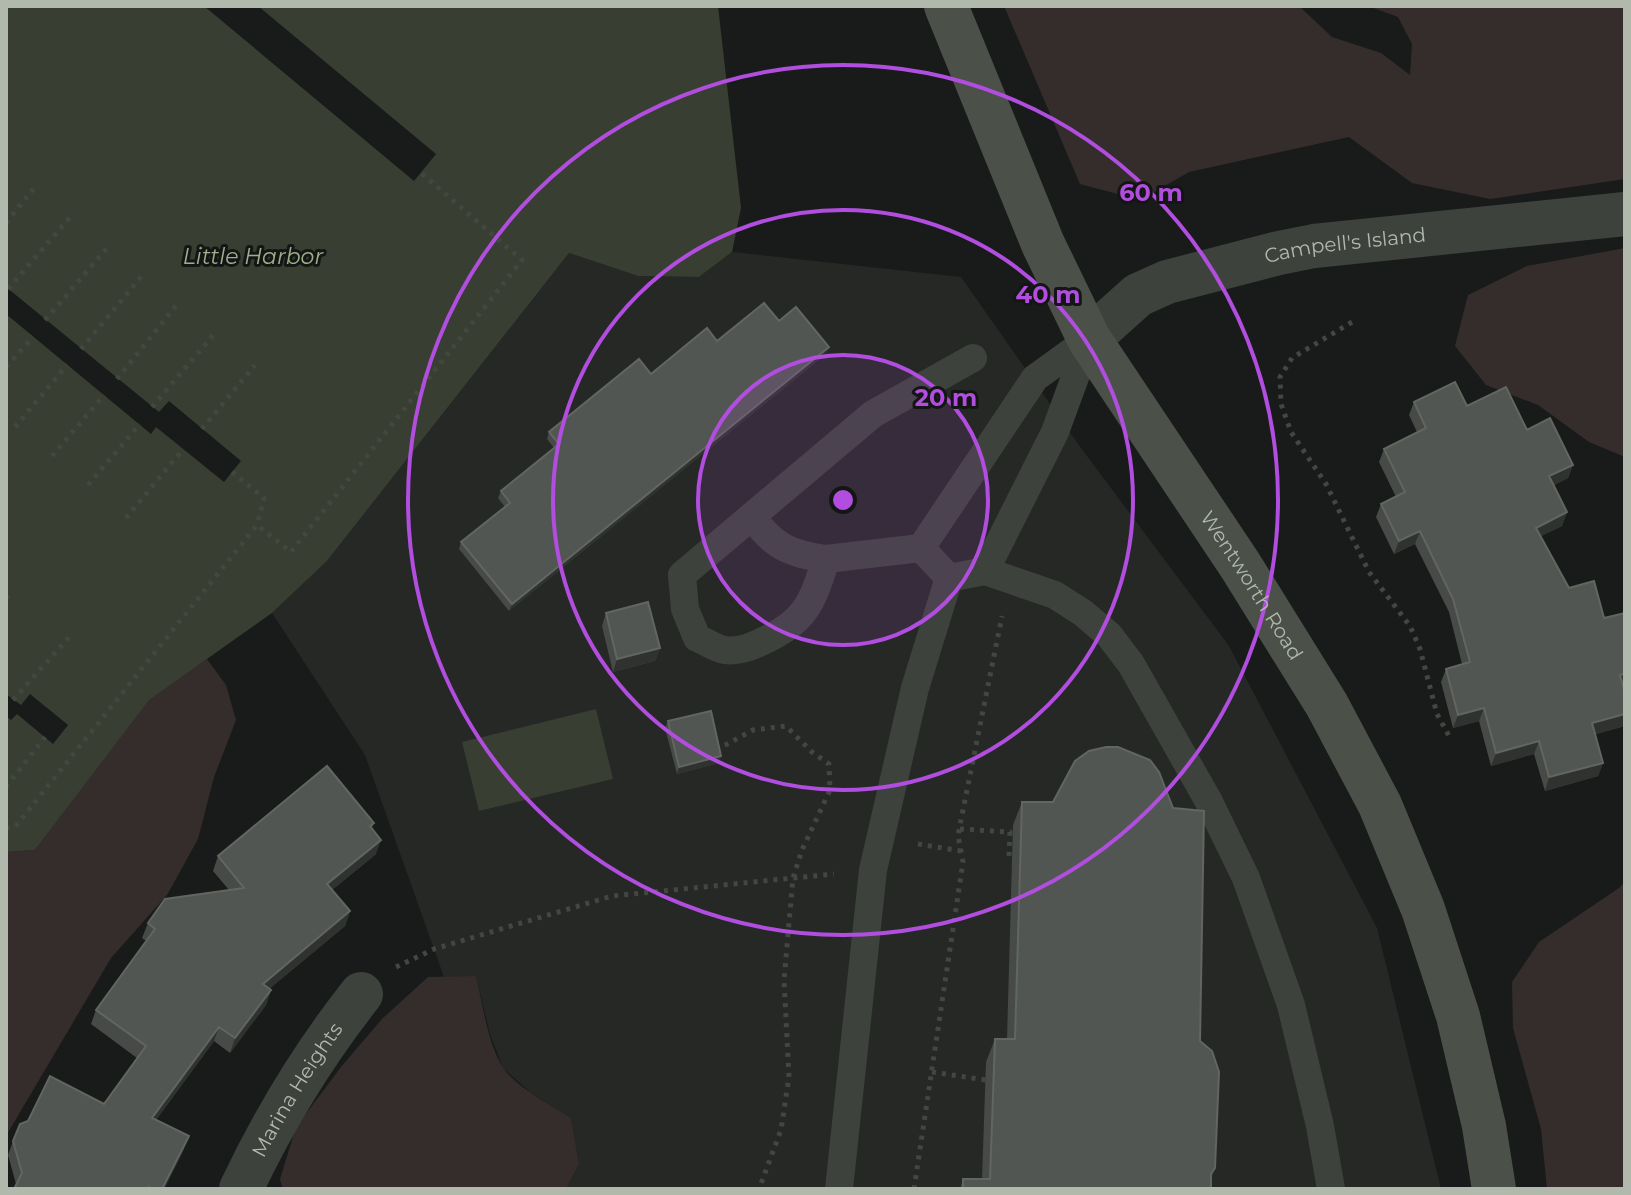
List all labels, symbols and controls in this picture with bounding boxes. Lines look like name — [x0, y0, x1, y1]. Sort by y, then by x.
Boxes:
text: 60 m — [1119, 178, 1183, 207]
street label: Campell's Island — [1262, 223, 1427, 268]
water label: Little Harbor — [183, 243, 324, 270]
text: 40 m — [1016, 280, 1080, 309]
text: 20 m — [915, 383, 977, 412]
centre of rings — [829, 486, 857, 514]
street label: Wentworth Road — [1195, 506, 1308, 664]
street label: Marina Heights — [247, 1018, 348, 1161]

